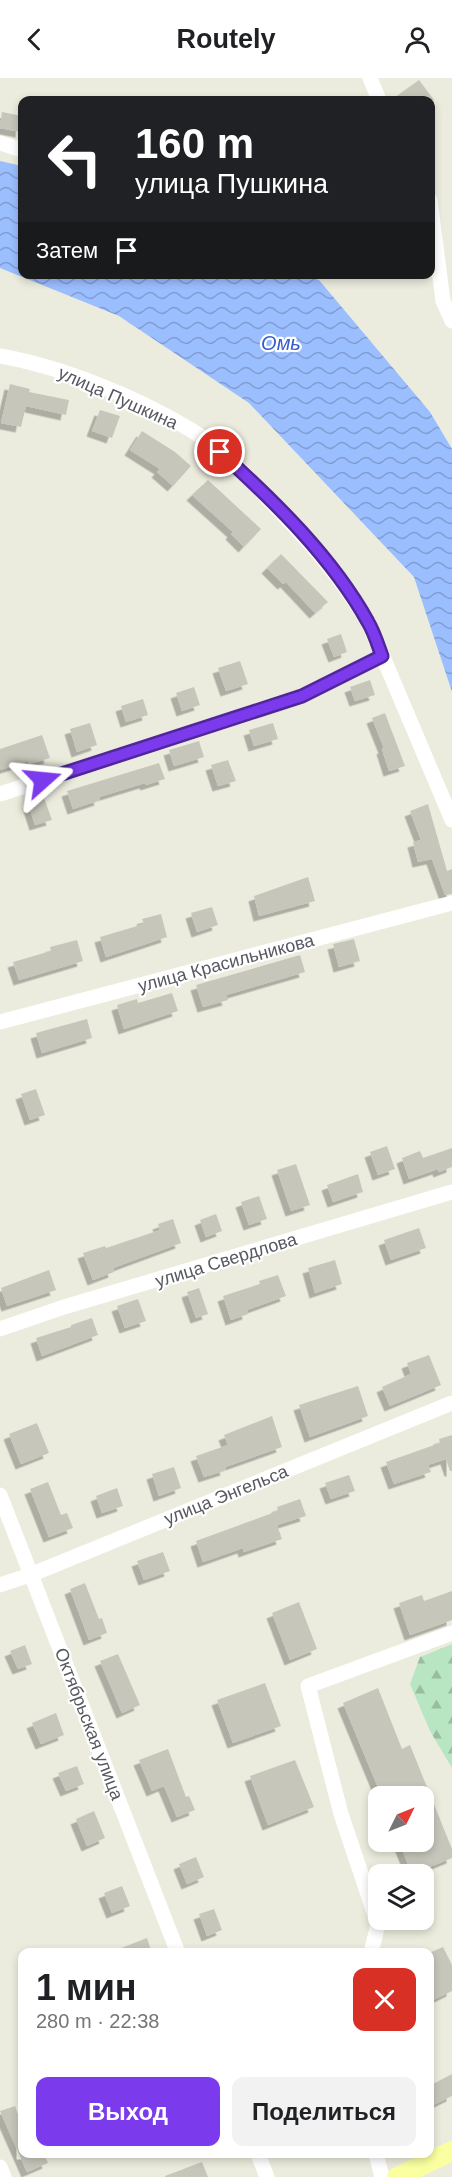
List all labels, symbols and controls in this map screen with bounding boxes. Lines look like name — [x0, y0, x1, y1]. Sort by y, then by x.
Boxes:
icon: back — [18, 23, 51, 56]
icon: person — [401, 23, 434, 56]
text: Routely — [176, 24, 276, 54]
icon: left — [36, 120, 114, 198]
text: 160 m — [135, 120, 254, 167]
text: улица Пушкина — [135, 169, 328, 199]
icon: arrive — [110, 234, 143, 267]
text: Затем — [36, 238, 98, 263]
water label: Омь — [261, 332, 301, 354]
street label: улица Пушкина — [55, 363, 182, 434]
pin — [194, 426, 245, 477]
icon: arrive — [203, 435, 236, 468]
position arrow — [11, 748, 75, 812]
street label: улица Красильникова — [136, 930, 317, 996]
street label: улица Свердлова — [153, 1229, 300, 1291]
street label: улица Энгельса — [161, 1461, 292, 1529]
street label: Октябрьская улица — [51, 1645, 128, 1804]
north arrow — [368, 1786, 434, 1852]
map controls — [368, 1786, 434, 1930]
button: layers — [368, 1864, 434, 1930]
text: 1 мин — [36, 1967, 137, 2008]
button: close — [353, 1968, 416, 2031]
text: 280 m · 22:38 — [36, 2010, 159, 2032]
button: Выход — [36, 2077, 220, 2146]
button: Поделиться — [232, 2077, 416, 2146]

